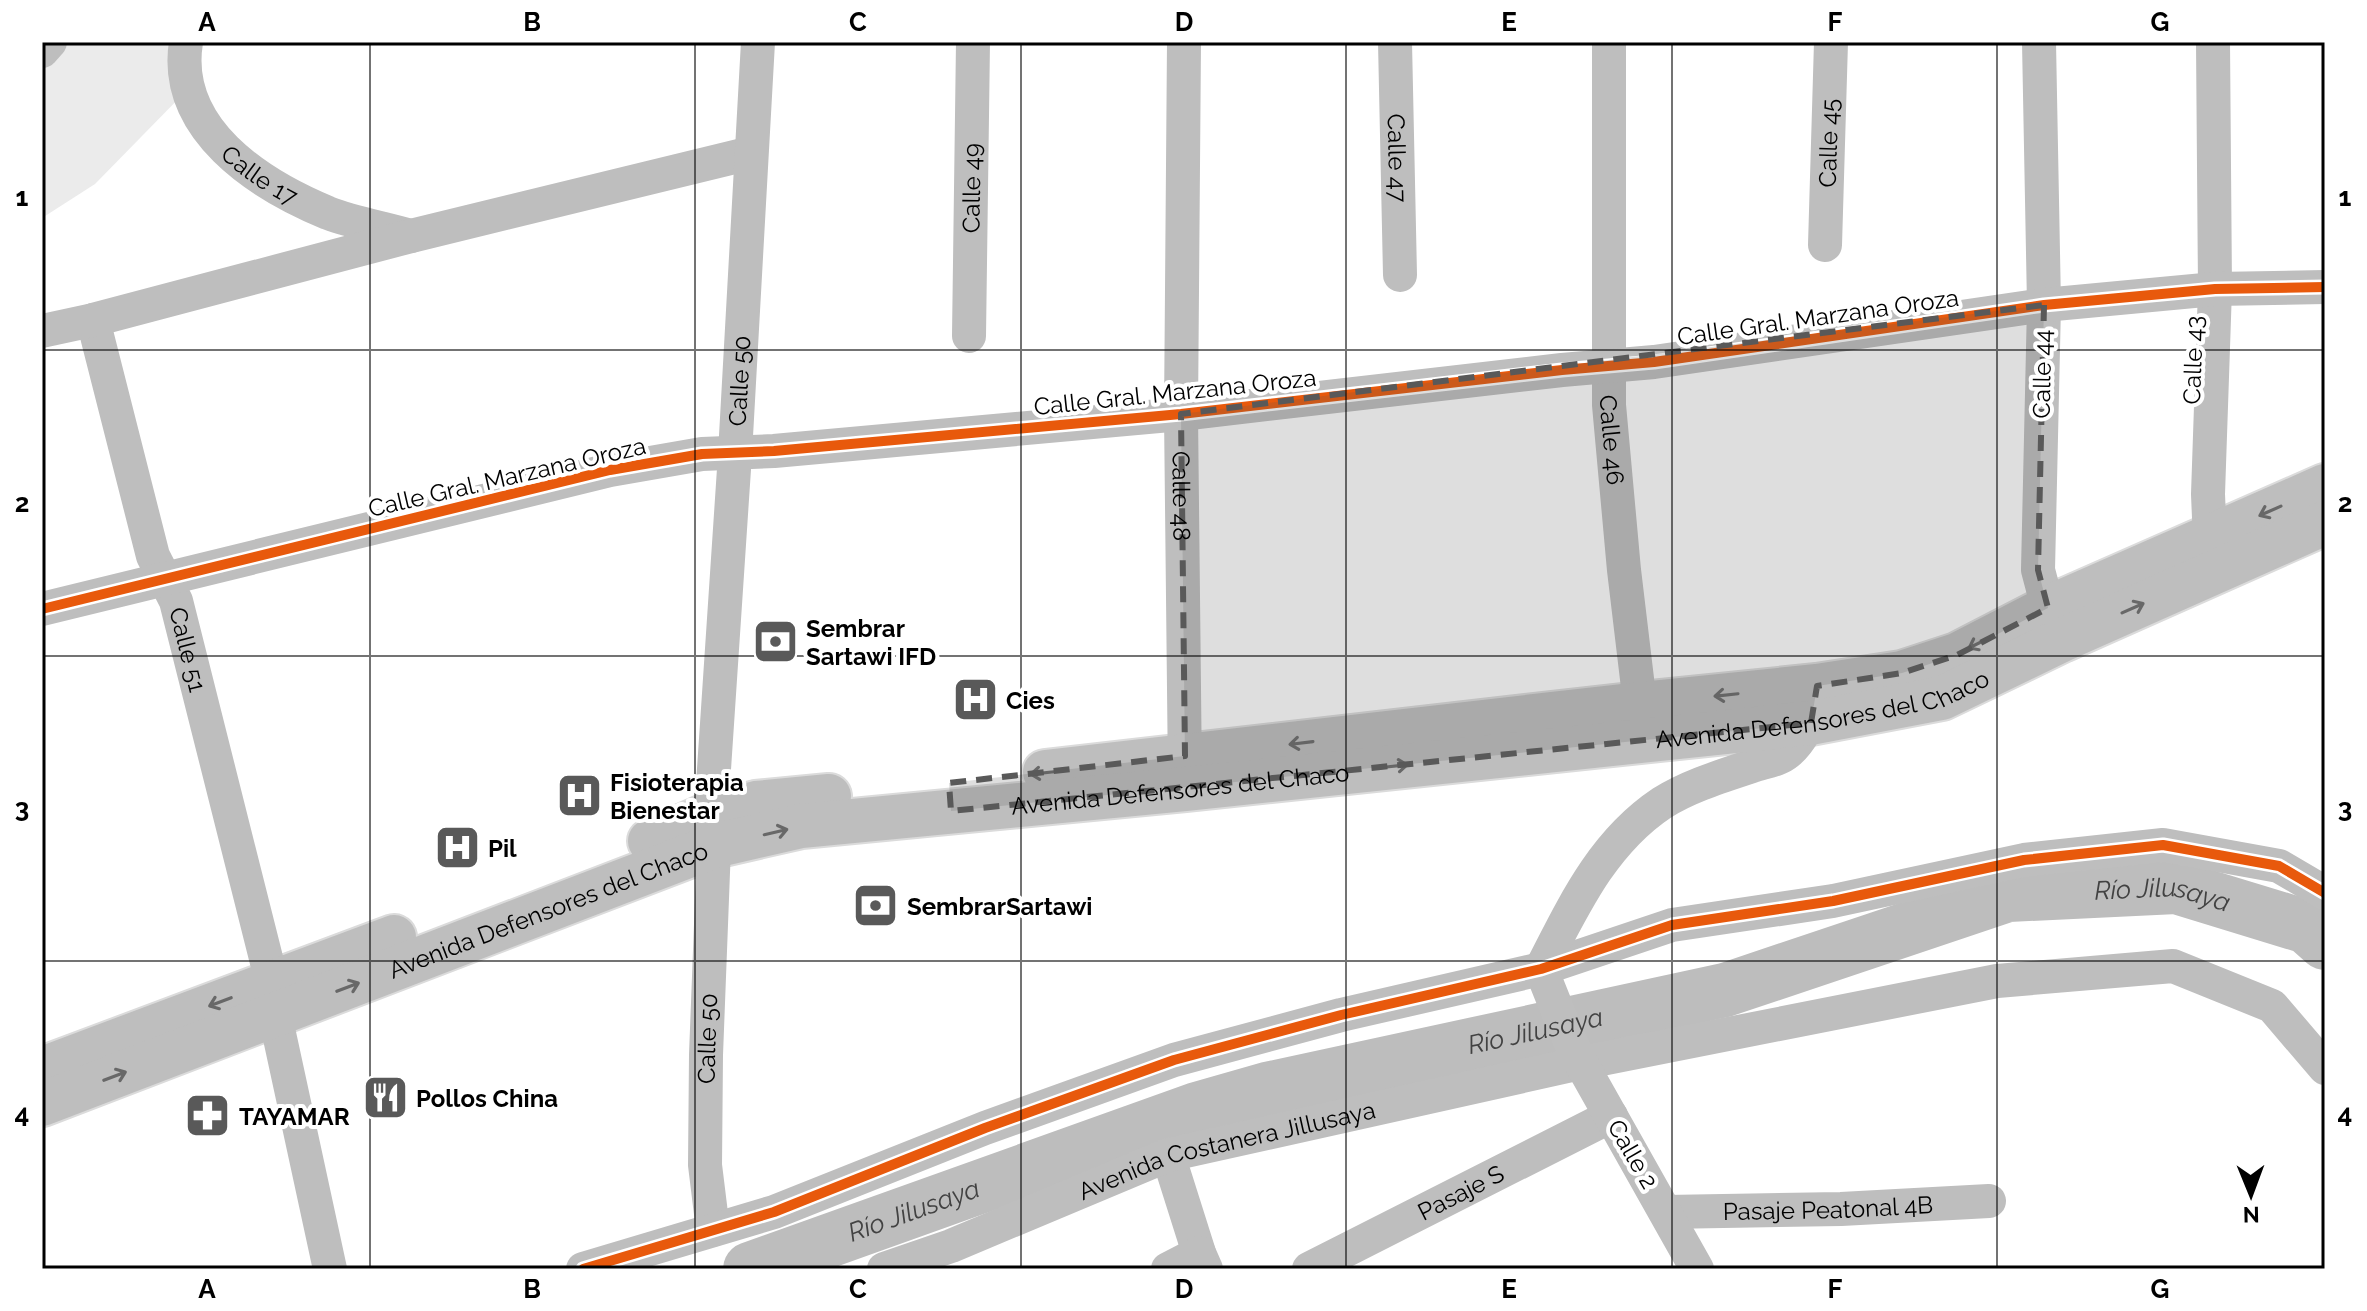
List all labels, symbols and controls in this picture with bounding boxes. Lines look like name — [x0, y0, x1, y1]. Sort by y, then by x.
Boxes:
text: A — [198, 7, 216, 37]
text: B — [523, 7, 541, 37]
text: C — [849, 7, 867, 37]
text: D — [1175, 7, 1193, 37]
text: E — [1501, 7, 1517, 37]
text: F — [1828, 7, 1843, 37]
text: G — [2151, 7, 2169, 37]
street label: Calle 45 — [1812, 98, 1844, 188]
street label: Calle 47 — [1382, 113, 1413, 203]
street label: Calle 17 — [216, 139, 303, 211]
street label: Calle 49 — [956, 143, 986, 233]
text: 1 — [16, 182, 29, 212]
text: 1 — [2339, 182, 2352, 212]
street label: Calle Gral. Marzana Oroza — [1675, 283, 1961, 351]
street label: Calle 43 — [2177, 315, 2209, 405]
street label: Calle 44 — [2027, 329, 2057, 419]
street label: Calle 50 — [722, 335, 756, 427]
street label: Calle Gral. Marzana Oroza — [1032, 363, 1318, 421]
street label: Calle 46 — [1595, 395, 1631, 486]
street label: Calle Gral. Marzana Oroza — [365, 431, 649, 523]
street label: Calle 48 — [1167, 451, 1197, 541]
text: 2 — [15, 488, 29, 518]
text: 2 — [2338, 488, 2352, 518]
one-way arrow — [2258, 504, 2283, 519]
one-way arrow — [2121, 600, 2145, 615]
street label: Calle 51 — [164, 604, 213, 695]
place label: Sembrar Sartawi IFD — [806, 614, 936, 671]
bank icon: Sembrar Sartawi IFD — [751, 618, 799, 666]
one-way arrow — [1967, 636, 1991, 652]
street label: Avenida Defensores del Chaco — [1654, 663, 1993, 754]
hospital icon: Cies — [951, 676, 999, 724]
place label: Cies — [1006, 686, 1055, 715]
one-way arrow — [1713, 688, 1740, 703]
one-way arrow — [1288, 736, 1314, 751]
street label: Avenida Defensores del Chaco — [1010, 757, 1351, 820]
one-way arrow — [1382, 759, 1409, 774]
one-way arrow — [1029, 765, 1056, 780]
place label: Fisioterapia Bienestar — [610, 768, 744, 825]
hospital icon: Fisioterapia Bienestar — [555, 772, 603, 820]
text: 3 — [15, 793, 29, 823]
text: 3 — [2338, 793, 2352, 823]
hospital icon: Pil — [433, 824, 481, 872]
one-way arrow — [763, 824, 788, 839]
place label: Pil — [488, 834, 517, 863]
street label: Avenida Defensores del Chaco — [384, 835, 712, 984]
water label: Río Jilusaya — [2094, 872, 2234, 918]
bank icon: SembrarSartawi — [852, 882, 900, 930]
place label: SembrarSartawi — [907, 892, 1092, 921]
one-way arrow — [335, 979, 360, 993]
street label: Calle 50 — [691, 993, 723, 1084]
one-way arrow — [208, 996, 233, 1010]
water label: Río Jilusaya — [1465, 1002, 1606, 1060]
one-way arrow — [102, 1068, 127, 1082]
restaurant icon: Pollos China — [361, 1074, 409, 1122]
place label: Pollos China — [416, 1084, 558, 1113]
pharmacy icon: TAYAMAR — [184, 1092, 232, 1140]
street label: Avenida Costanera Jillusaya — [1074, 1095, 1378, 1206]
text: 4 — [15, 1099, 29, 1129]
text: 4 — [2338, 1099, 2352, 1129]
place label: TAYAMAR — [239, 1102, 350, 1131]
street label: Calle 2 — [1602, 1114, 1664, 1194]
north arrow — [2211, 1155, 2291, 1235]
street label: Pasaje S — [1413, 1158, 1509, 1226]
water label: Río Jilusaya — [844, 1173, 984, 1248]
street label: Pasaje Peatonal 4B — [1723, 1190, 1934, 1226]
text: N — [2243, 1202, 2260, 1228]
text: A — [198, 1274, 216, 1304]
text: B — [523, 1274, 541, 1304]
text: C — [849, 1274, 867, 1304]
text: D — [1175, 1274, 1193, 1304]
text: E — [1501, 1274, 1517, 1304]
text: F — [1828, 1274, 1843, 1304]
text: G — [2151, 1274, 2169, 1304]

